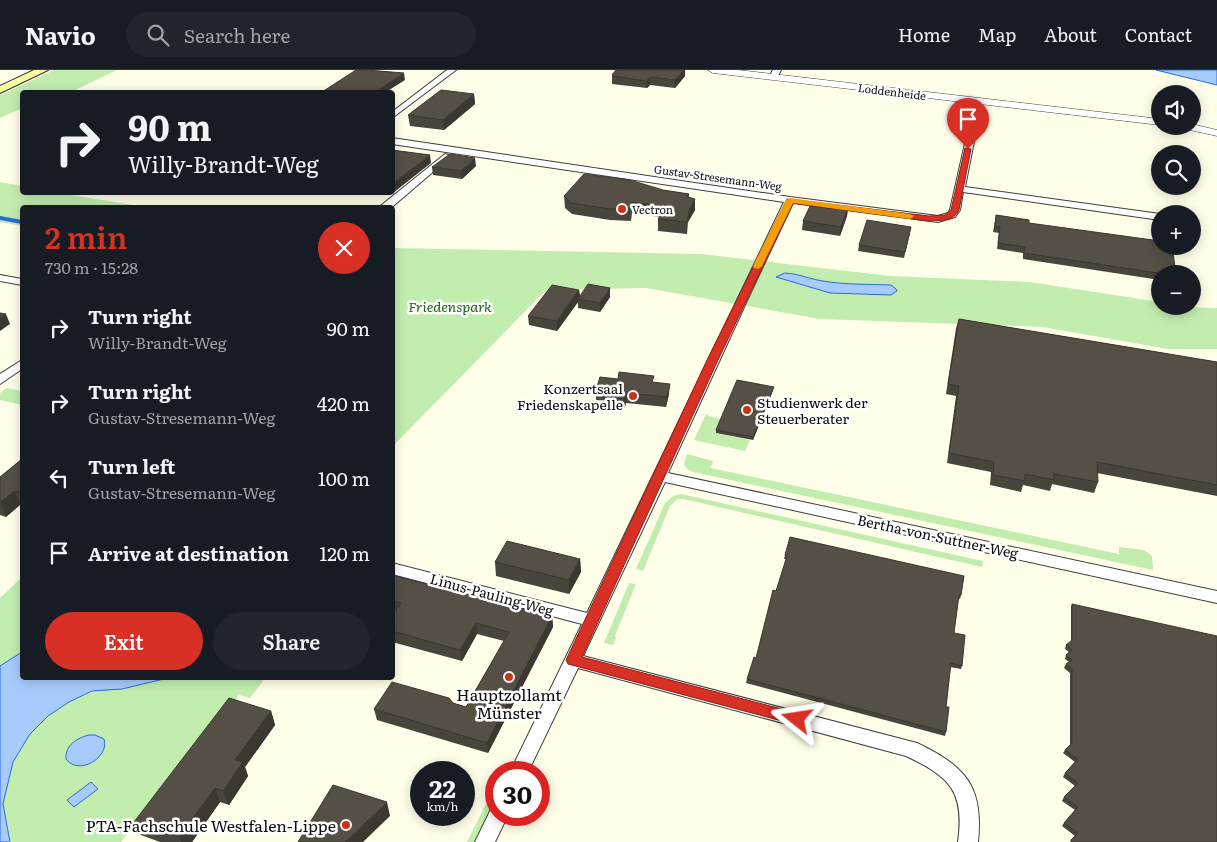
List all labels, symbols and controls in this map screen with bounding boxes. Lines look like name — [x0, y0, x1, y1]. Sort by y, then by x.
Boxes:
search box — [126, 12, 476, 57]
text: Navio — [25, 17, 96, 52]
icon: search — [144, 21, 172, 49]
text: Search here — [184, 21, 290, 49]
text: Home — [898, 21, 950, 48]
text: Map — [978, 21, 1016, 48]
text: About — [1044, 21, 1097, 48]
text: Contact — [1125, 21, 1192, 48]
street label: Loddenheide — [857, 79, 927, 103]
map controls — [1151, 85, 1201, 315]
button: sound — [1151, 85, 1201, 135]
pin — [947, 98, 989, 149]
text: 90 m — [128, 100, 212, 152]
icon: arrive — [954, 105, 982, 133]
icon: right — [45, 110, 110, 175]
button: search — [1151, 145, 1201, 195]
text: Willy-Brandt-Weg — [128, 147, 319, 180]
street label: Gustav-Stresemann-Weg — [653, 160, 784, 194]
place label: Vectron — [632, 201, 673, 217]
marker: Vectron — [616, 203, 628, 215]
button: + — [1151, 205, 1201, 255]
text: 2 min — [45, 214, 127, 258]
button: close — [318, 222, 370, 274]
text: 730 m · 15:28 — [45, 255, 138, 279]
button: − — [1151, 265, 1201, 315]
park label: Friedenspark — [408, 296, 492, 316]
text: Turn right — [88, 302, 192, 330]
icon: right — [45, 314, 73, 342]
text: 90 m — [327, 314, 370, 342]
text: Willy-Brandt-Weg — [88, 330, 227, 354]
text: Turn right — [88, 377, 192, 405]
place label: Konzertsaal Friedenskapelle — [517, 378, 623, 414]
icon: right — [45, 389, 73, 417]
text: 420 m — [317, 389, 370, 417]
marker: Konzertsaal Friedenskapelle — [627, 390, 639, 402]
place label: Studienwerk der Steuerberater — [757, 392, 868, 428]
marker: Studienwerk der Steuerberater — [741, 404, 753, 416]
text: Gustav-Stresemann-Weg — [88, 405, 276, 429]
text: Turn left — [88, 452, 175, 480]
icon: left — [45, 464, 73, 492]
text: 100 m — [318, 464, 370, 492]
text: Gustav-Stresemann-Weg — [88, 480, 276, 504]
street label: Bertha-von-Suttner-Weg — [856, 509, 1021, 563]
icon: arrive — [45, 539, 73, 567]
text: Arrive at destination — [88, 539, 289, 567]
text: 120 m — [319, 539, 370, 567]
street label: Linus-Pauling-Weg — [428, 568, 556, 620]
button: Exit — [45, 612, 203, 670]
button: Share — [213, 612, 370, 670]
marker: Hauptzollamt Münster — [503, 671, 515, 683]
place label: Hauptzollamt Münster — [456, 682, 562, 724]
position arrow — [770, 692, 822, 744]
speed limit sign: 30 — [485, 761, 550, 826]
text: 22 — [429, 769, 456, 806]
text: km/h — [427, 797, 458, 815]
place label: PTA-Fachschule Westfalen-Lippe — [86, 813, 336, 837]
marker: PTA-Fachschule Westfalen-Lippe — [340, 819, 352, 831]

